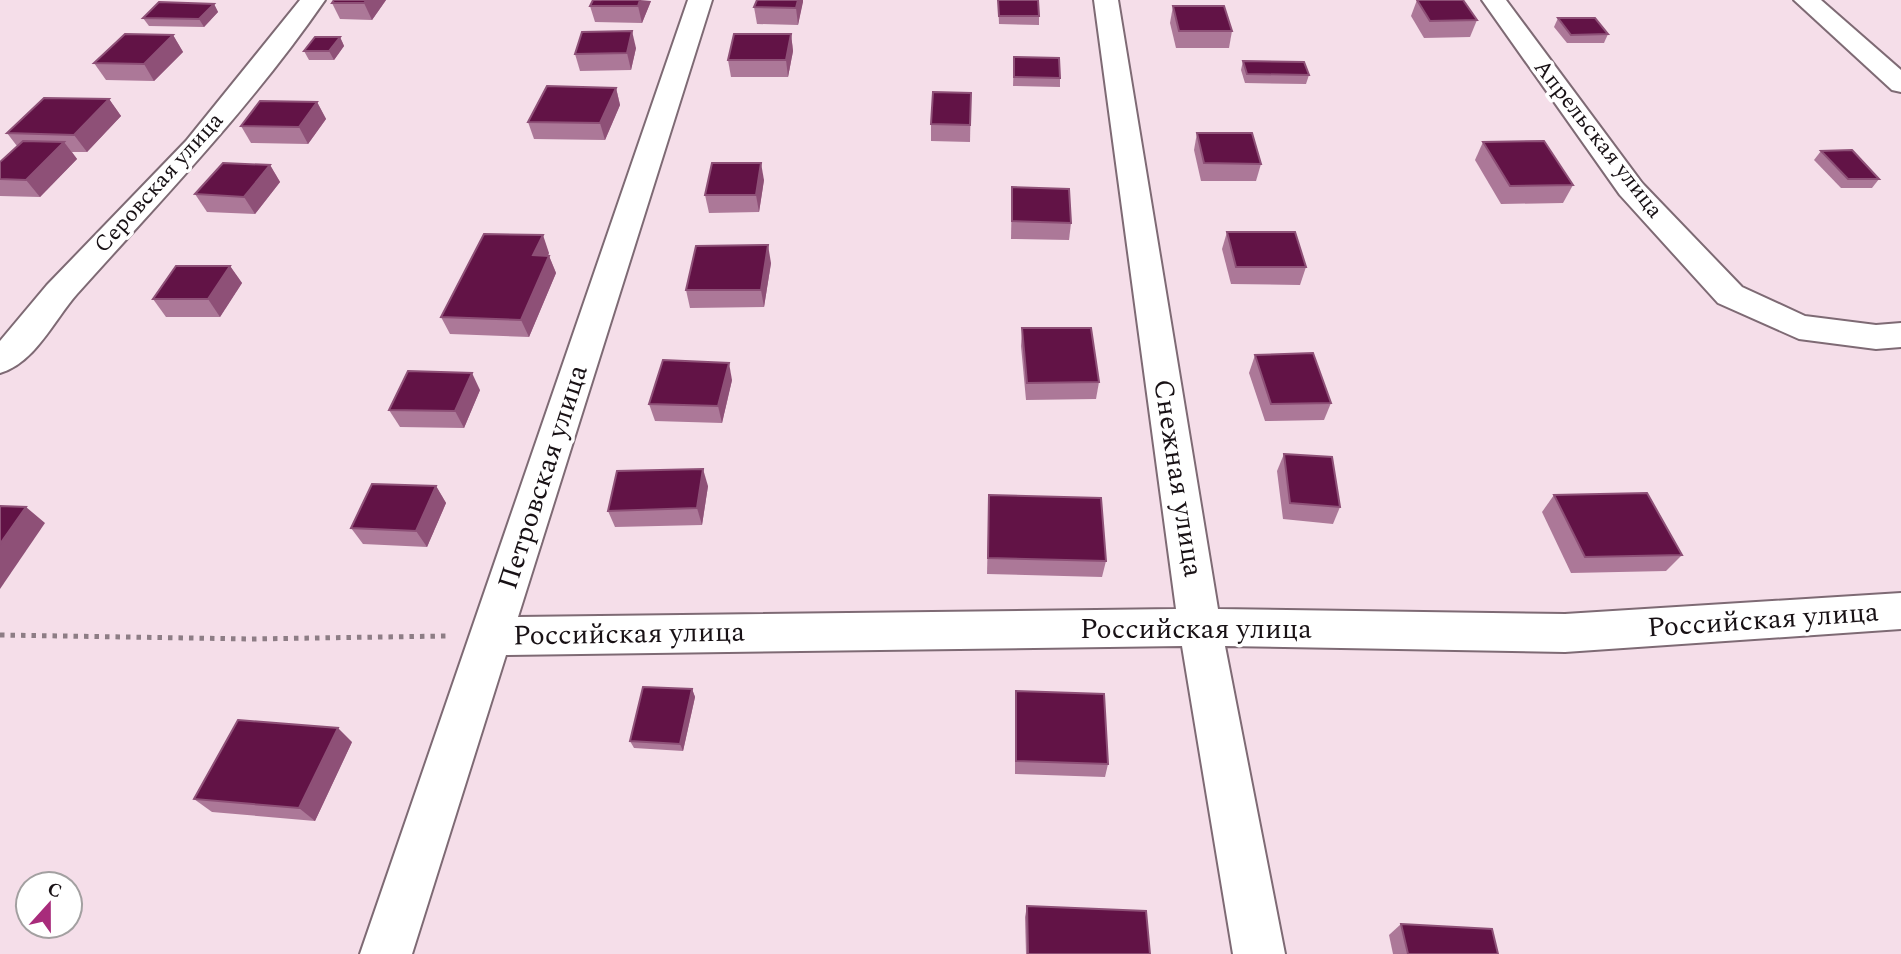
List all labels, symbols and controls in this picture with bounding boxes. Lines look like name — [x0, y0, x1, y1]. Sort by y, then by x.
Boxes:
street label: Апрельская улица — [1525, 52, 1671, 226]
street label: Серовская улица — [86, 105, 232, 261]
street label: Петровская улица — [486, 359, 600, 595]
street label: Снежная улица — [1141, 376, 1215, 580]
street label: Российская улица — [1646, 590, 1880, 650]
street label: Российская улица — [1080, 608, 1312, 651]
street label: Российская улица — [513, 610, 746, 658]
north arrow — [14, 870, 84, 940]
text: С — [43, 875, 66, 906]

